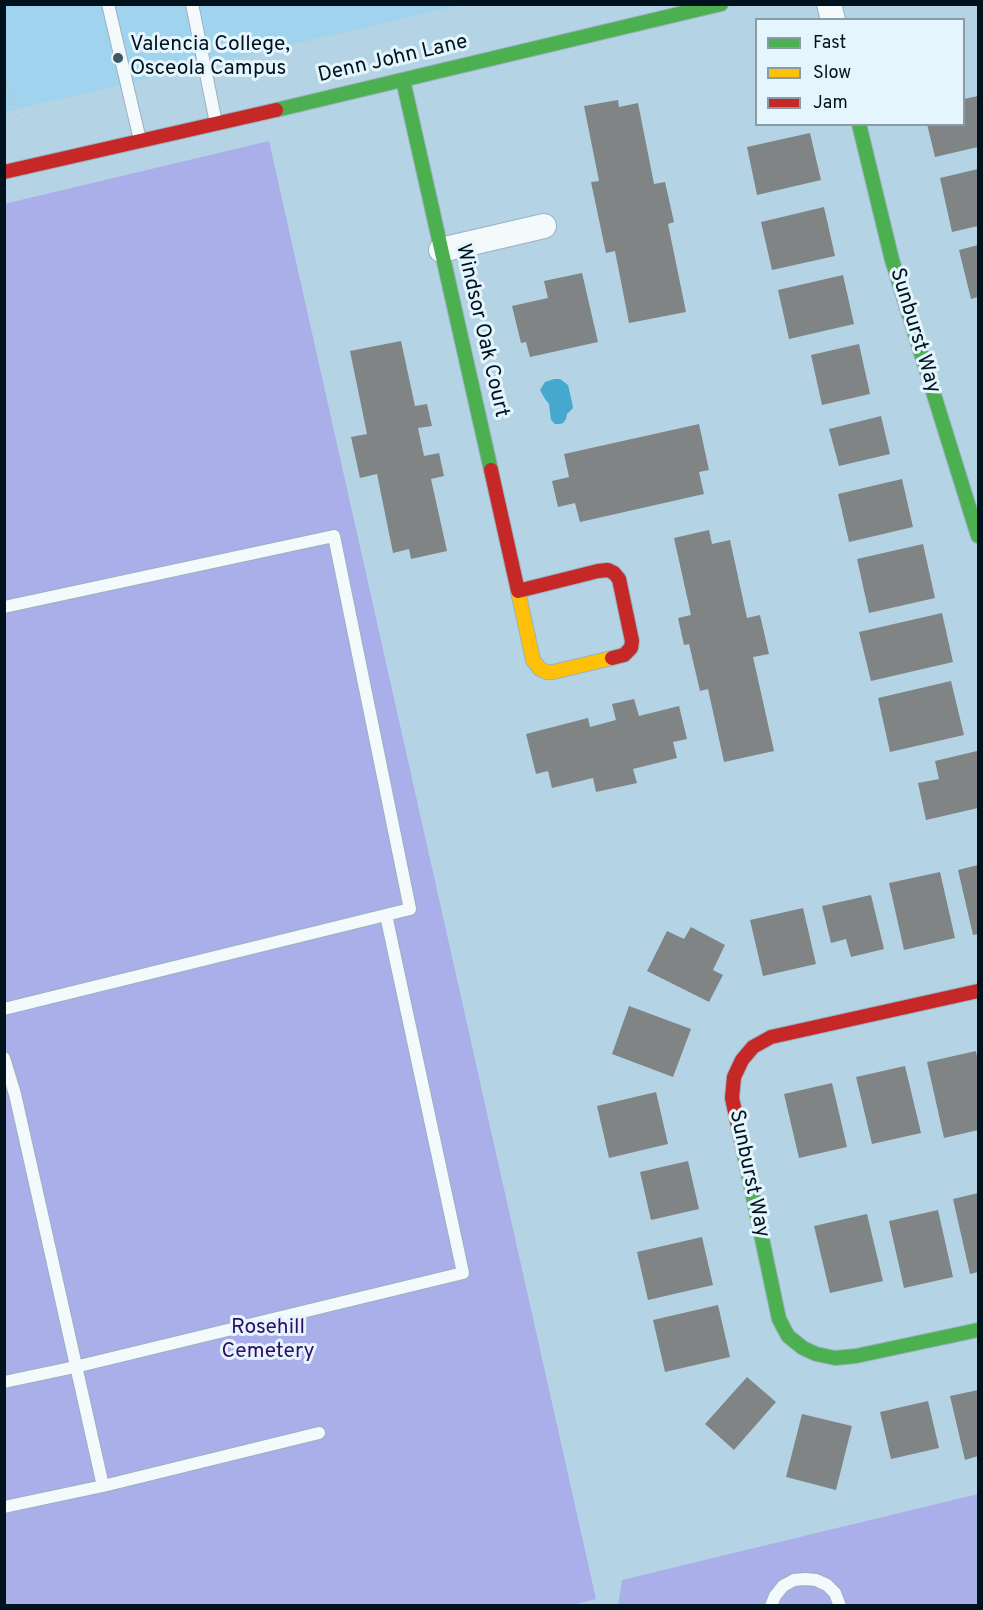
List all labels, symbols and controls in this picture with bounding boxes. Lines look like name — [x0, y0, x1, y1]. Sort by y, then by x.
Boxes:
legend — [755, 18, 965, 126]
street label: Denn John Lane — [316, 31, 470, 89]
text: Fast — [813, 32, 846, 55]
place label: Valencia College, Osceola Campus — [130, 33, 290, 83]
marker: Valencia College, Osceola Campus — [111, 51, 125, 65]
text: Slow — [813, 62, 851, 85]
text: Jam — [813, 92, 848, 115]
street label: Windsor Oak Court — [449, 242, 513, 420]
street label: Sunburst Way — [883, 265, 945, 397]
street label: Sunburst Way — [722, 1108, 774, 1240]
park label: Rosehill Cemetery — [221, 1316, 315, 1366]

